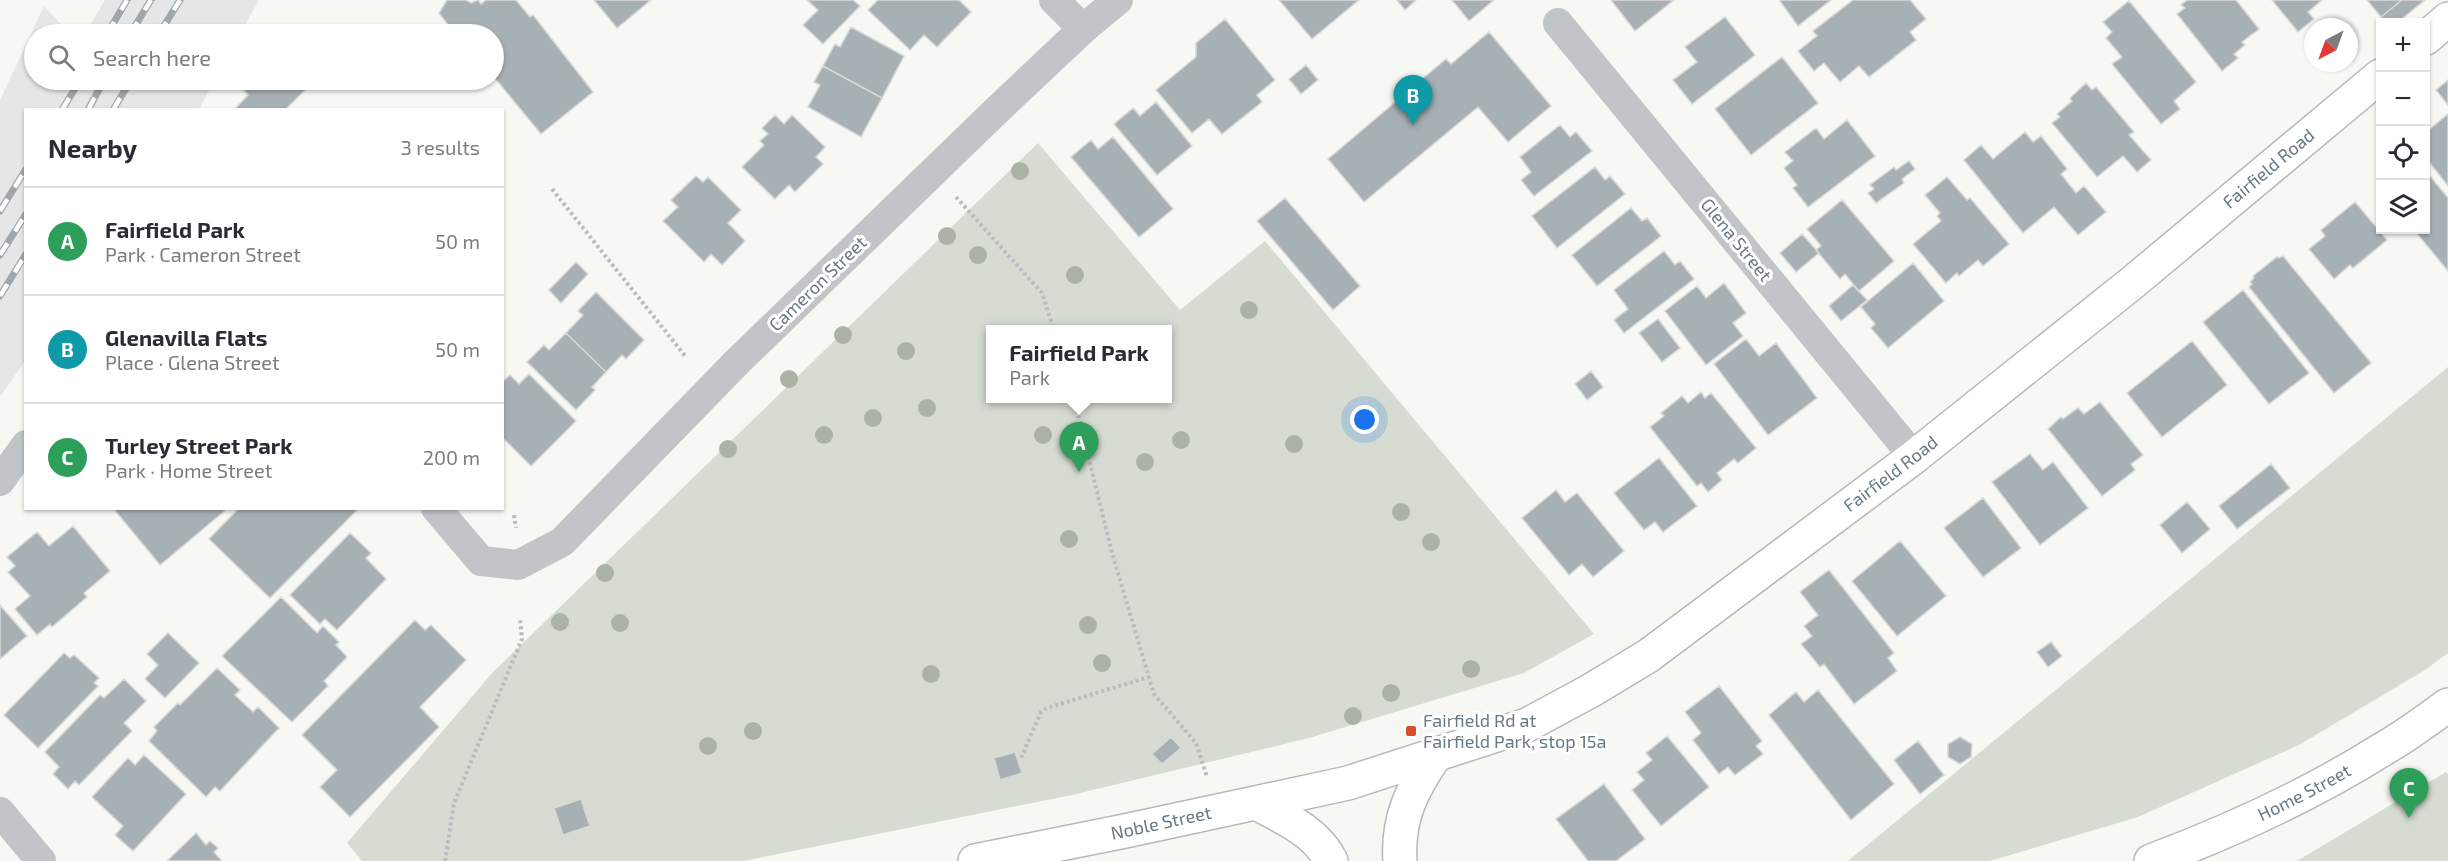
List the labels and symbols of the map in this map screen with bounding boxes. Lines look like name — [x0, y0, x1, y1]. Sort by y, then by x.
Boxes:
north arrow — [2304, 18, 2358, 72]
pin: B — [1394, 76, 1432, 125]
street label: Fairfield Road — [2218, 123, 2319, 213]
street label: Glena Street — [1697, 193, 1777, 286]
street label: Cameron Street — [764, 231, 871, 335]
your location — [1350, 405, 1379, 434]
pin: A — [1060, 422, 1098, 472]
street label: Fairfield Road — [1839, 430, 1942, 516]
place label: Fairfield Rd at Fairfield Park, stop 15a — [1423, 709, 1606, 752]
marker: Fairfield Rd at Fairfield Park, stop 15a — [1404, 724, 1418, 738]
street label: Home Street — [2254, 759, 2355, 825]
pin: C — [2390, 768, 2428, 818]
street label: Noble Street — [1109, 801, 1213, 844]

